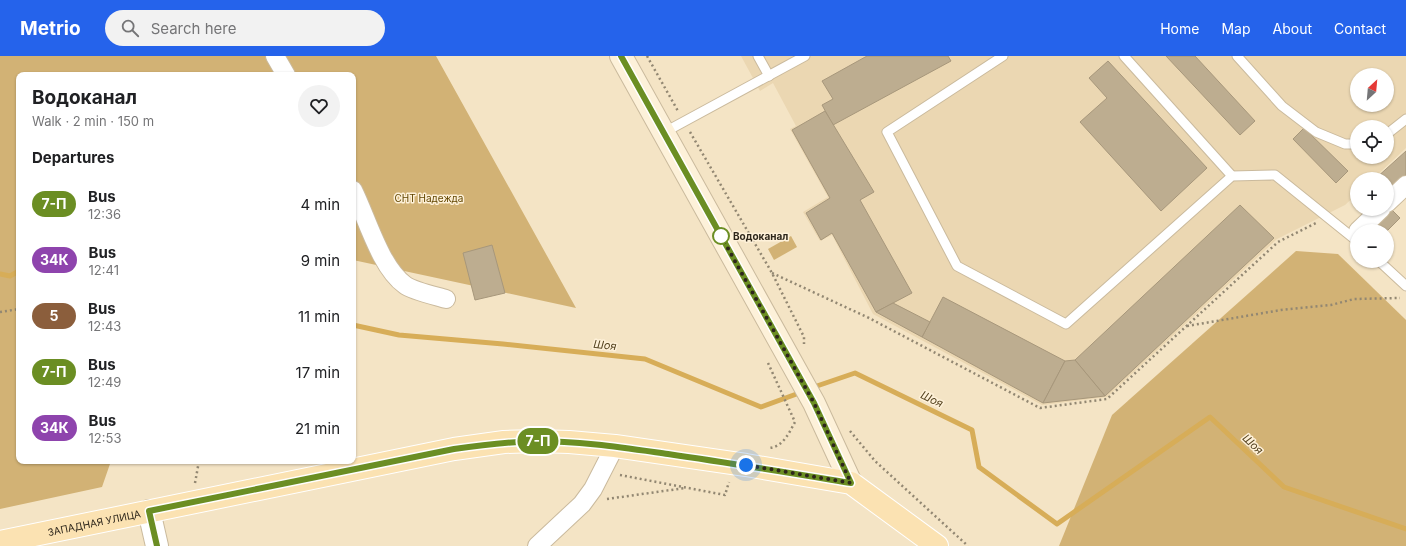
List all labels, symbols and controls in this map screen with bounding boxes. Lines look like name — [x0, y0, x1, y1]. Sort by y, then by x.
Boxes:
search box — [105, 10, 385, 46]
text: Metrio — [20, 17, 81, 40]
icon: search — [119, 17, 141, 39]
text: Search here — [151, 19, 236, 38]
text: Home — [1160, 20, 1199, 37]
text: Map — [1221, 20, 1251, 37]
text: About — [1273, 20, 1312, 37]
text: Contact — [1334, 20, 1386, 37]
north arrow — [1350, 68, 1394, 112]
map controls — [1350, 68, 1394, 268]
button: heart — [298, 85, 340, 127]
text: Водоканал — [32, 86, 137, 109]
text: Walk · 2 min · 150 m — [32, 113, 154, 129]
button: locate — [1350, 120, 1394, 164]
text: Departures — [32, 148, 114, 167]
button: + — [1350, 172, 1394, 216]
text: Bus — [88, 187, 116, 206]
park label: СНТ Надежда — [395, 192, 463, 204]
text: 7-П — [41, 195, 67, 212]
text: 4 min — [300, 195, 340, 214]
text: 12:36 — [88, 206, 121, 222]
button: − — [1350, 224, 1394, 268]
marker: Водоканал — [712, 227, 730, 245]
place label: Водоканал — [733, 230, 788, 242]
text: Bus — [89, 243, 116, 262]
text: 34К — [40, 251, 69, 268]
text: 9 min — [301, 251, 340, 270]
text: 12:41 — [89, 262, 119, 278]
text: Bus — [88, 299, 116, 318]
text: 5 — [50, 307, 58, 324]
text: 11 min — [298, 307, 340, 326]
text: 12:43 — [88, 318, 121, 334]
water label: Шоя — [593, 337, 617, 353]
text: Bus — [88, 355, 116, 374]
text: 7-П — [41, 363, 67, 380]
text: 17 min — [296, 363, 340, 382]
text: 12:49 — [88, 374, 121, 390]
water label: Шоя — [919, 388, 945, 410]
text: Bus — [89, 411, 116, 430]
text: 34К — [40, 419, 69, 436]
text: 21 min — [295, 419, 340, 438]
line badge: 7-П — [515, 428, 561, 454]
text: 12:53 — [89, 430, 121, 446]
water label: Шоя — [1240, 431, 1266, 457]
text: 7-П — [525, 432, 551, 449]
your location — [736, 455, 756, 475]
street label: ЗАПАДНАЯ УЛИЦА — [46, 507, 142, 538]

